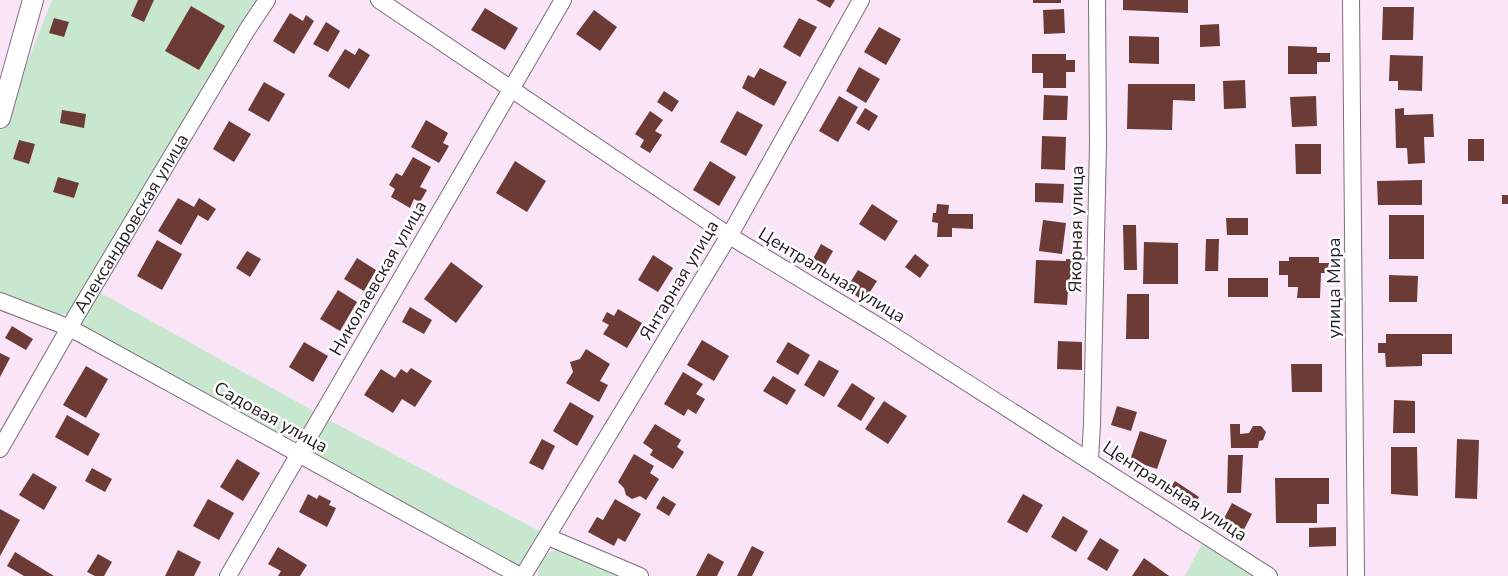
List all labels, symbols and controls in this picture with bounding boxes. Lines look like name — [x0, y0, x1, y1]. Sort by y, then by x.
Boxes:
street label: Александровская улица — [68, 129, 194, 318]
street label: Якорная улица — [1063, 165, 1089, 293]
street label: Николаевская улица — [324, 196, 432, 360]
street label: Янтарная улица — [634, 216, 724, 344]
street label: Центральная улица — [754, 222, 910, 328]
street label: улица Мира — [1322, 237, 1346, 339]
street label: Садовая улица — [210, 376, 332, 458]
street label: Центральная улица — [1098, 435, 1252, 547]

